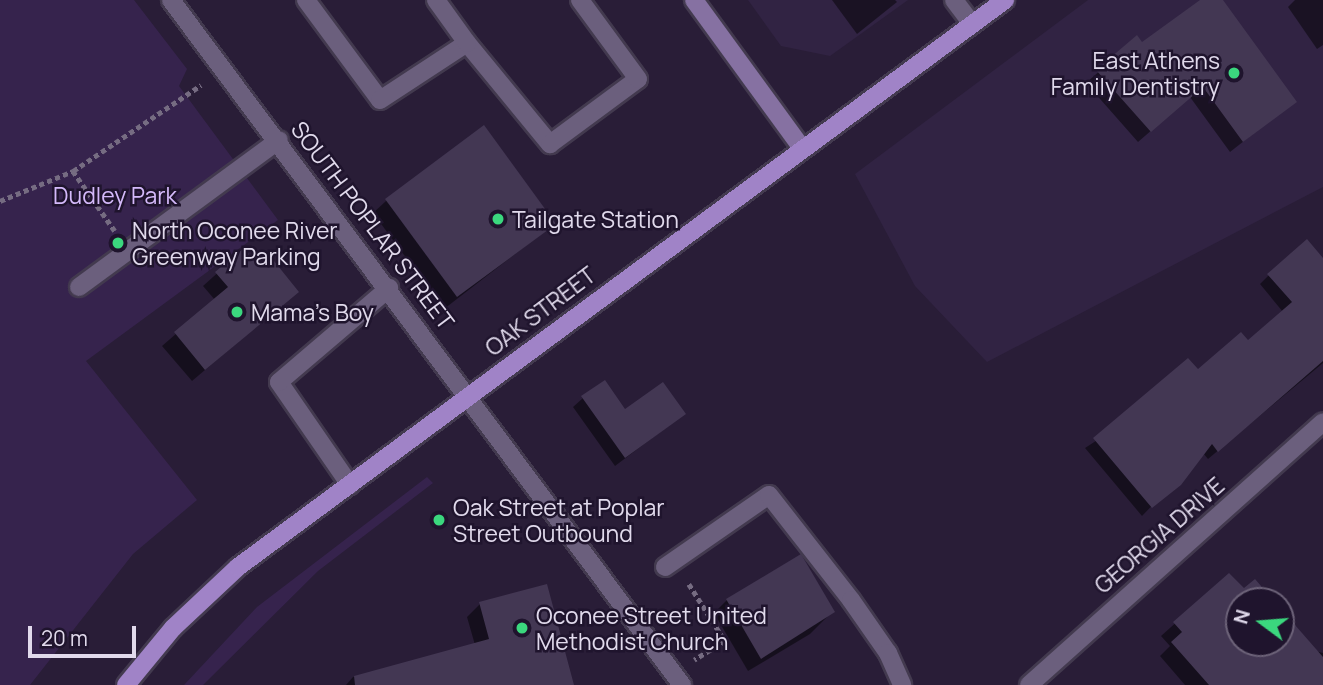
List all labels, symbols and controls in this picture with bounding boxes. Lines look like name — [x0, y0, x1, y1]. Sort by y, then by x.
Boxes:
place label: East Athens Family Dentistry — [1051, 46, 1220, 100]
marker: East Athens Family Dentistry — [1226, 65, 1242, 81]
street label: SOUTH POPLAR STREET — [286, 116, 460, 334]
park label: Dudley Park — [53, 181, 177, 209]
place label: Tailgate Station — [512, 205, 679, 233]
marker: Tailgate Station — [490, 211, 506, 227]
place label: North Oconee River Greenway Parking — [132, 216, 338, 270]
marker: North Oconee River Greenway Parking — [110, 235, 126, 251]
street label: OAK STREET — [479, 260, 601, 362]
place label: Mama's Boy — [251, 298, 374, 326]
marker: Mama's Boy — [229, 304, 245, 320]
street label: GEORGIA DRIVE — [1088, 471, 1230, 599]
place label: Oak Street at Poplar Street Outbound — [453, 493, 665, 547]
marker: Oak Street at Poplar Street Outbound — [431, 512, 447, 528]
north arrow — [1225, 587, 1295, 657]
place label: Oconee Street United Methodist Church — [536, 601, 767, 655]
text: N — [1227, 607, 1256, 627]
scale bar — [32, 612, 140, 656]
marker: Oconee Street United Methodist Church — [514, 620, 530, 636]
text: 20 m — [41, 624, 88, 652]

